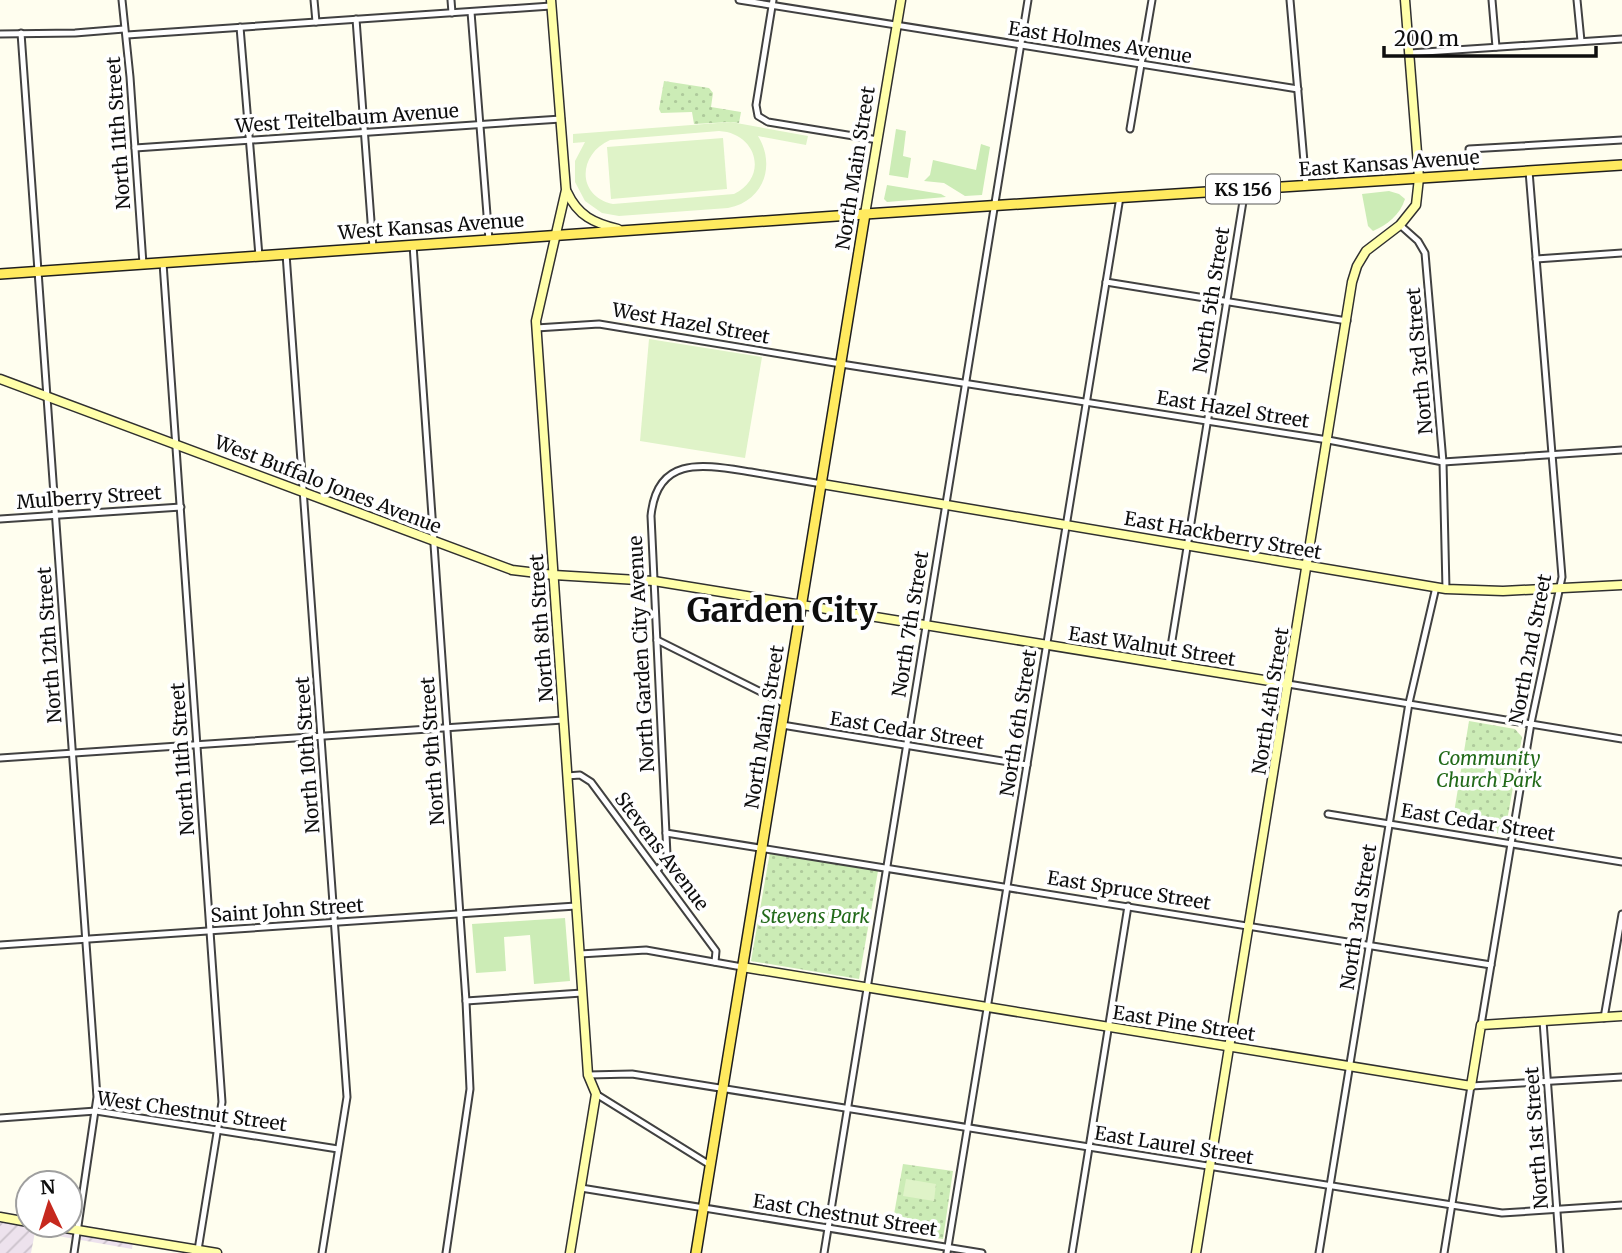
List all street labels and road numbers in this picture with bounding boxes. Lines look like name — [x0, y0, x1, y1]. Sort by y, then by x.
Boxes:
street label: East Holmes Avenue — [1007, 16, 1194, 68]
street label: North 11th Street — [101, 55, 135, 210]
street label: North Main Street — [830, 84, 880, 251]
street label: West Teitelbaum Avenue — [234, 98, 460, 138]
street label: East Kansas Avenue — [1298, 145, 1480, 181]
road number: KS 156 — [1206, 174, 1280, 204]
street label: West Kansas Avenue — [336, 208, 525, 245]
street label: North 5th Street — [1188, 225, 1234, 375]
street label: North 3rd Street — [1401, 286, 1437, 435]
street label: West Hazel Street — [609, 297, 772, 349]
street label: East Hazel Street — [1155, 385, 1312, 433]
street label: West Buffalo Jones Avenue — [210, 429, 445, 538]
street label: Mulberry Street — [16, 480, 163, 514]
street label: East Hackberry Street — [1122, 506, 1324, 564]
street label: North Garden City Avenue — [623, 535, 659, 773]
street label: North 7th Street — [887, 549, 933, 699]
street label: North 8th Street — [524, 553, 558, 703]
street label: North 12th Street — [32, 565, 66, 724]
street label: North 2nd Street — [1504, 571, 1556, 726]
street label: East Walnut Street — [1067, 621, 1238, 671]
street label: North 4th Street — [1247, 625, 1294, 776]
street label: North Main Street — [739, 643, 789, 810]
street label: North 6th Street — [995, 647, 1042, 798]
street label: North 10th Street — [290, 675, 324, 834]
street label: North 9th Street — [415, 675, 449, 826]
street label: North 11th Street — [165, 681, 199, 836]
street label: East Cedar Street — [828, 706, 986, 754]
street label: Stevens Avenue — [610, 787, 714, 915]
street label: East Cedar Street — [1399, 798, 1557, 846]
street label: North 3rd Street — [1335, 842, 1381, 992]
street label: East Spruce Street — [1045, 865, 1213, 915]
street label: Saint John Street — [210, 893, 365, 927]
street label: East Pine Street — [1111, 1000, 1258, 1046]
street label: North 1st Street — [1519, 1065, 1553, 1210]
street label: West Chestnut Street — [95, 1086, 289, 1136]
street label: East Laurel Street — [1093, 1121, 1256, 1170]
street label: East Chestnut Street — [751, 1189, 939, 1242]

